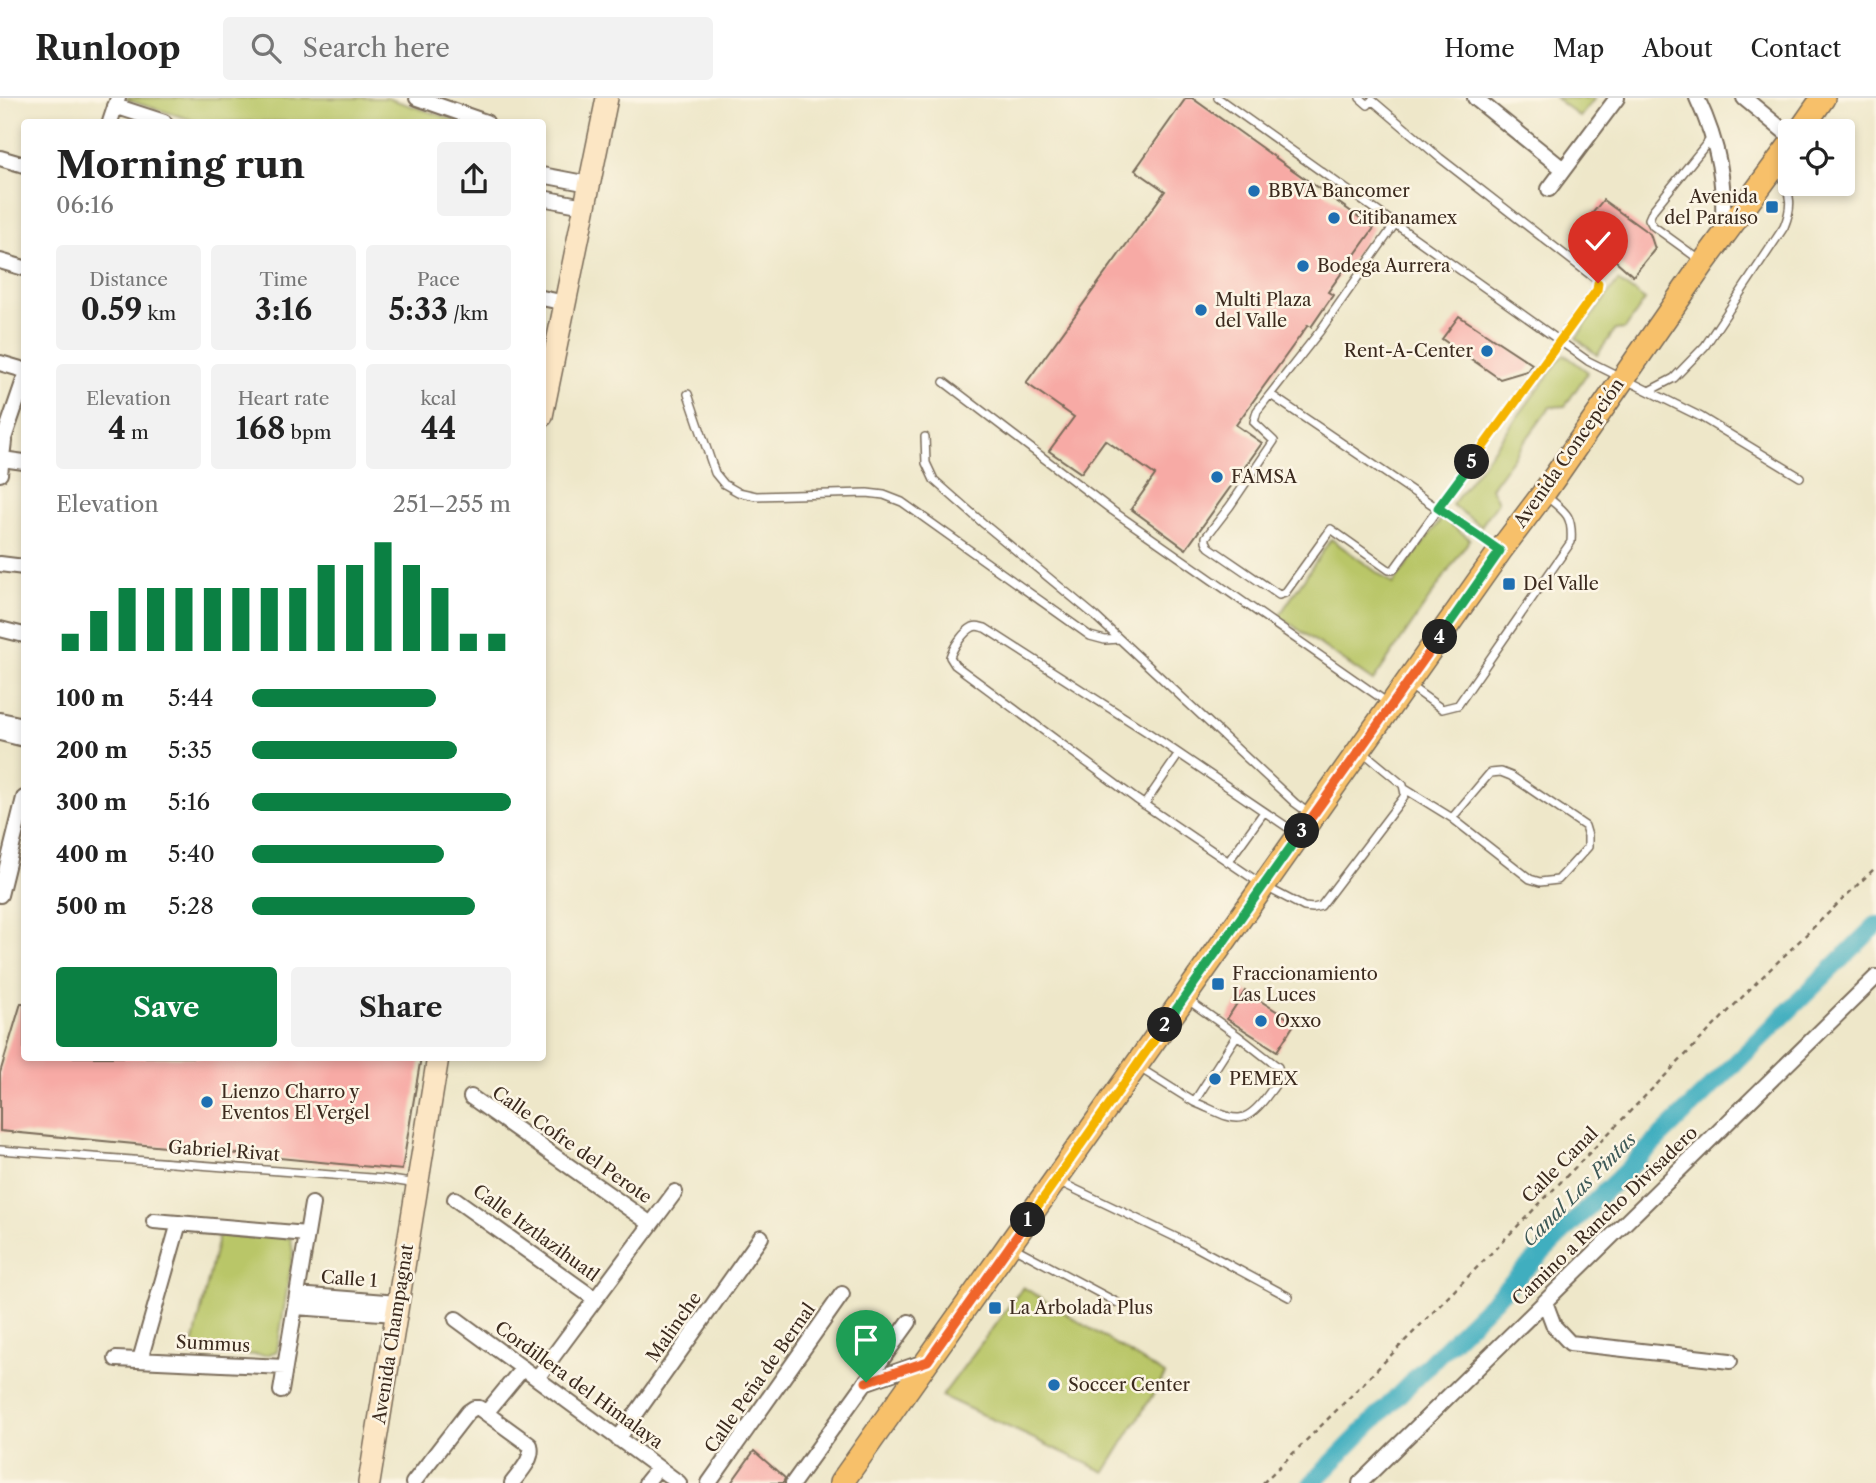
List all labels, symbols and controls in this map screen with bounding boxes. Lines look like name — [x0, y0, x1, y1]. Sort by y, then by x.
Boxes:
search box — [223, 17, 713, 80]
text: Runloop — [35, 28, 181, 69]
icon: search — [247, 29, 285, 67]
text: Search here — [303, 32, 450, 64]
text: Home — [1444, 34, 1515, 63]
text: Map — [1553, 34, 1604, 63]
text: About — [1642, 34, 1713, 63]
text: Contact — [1751, 34, 1841, 63]
map controls — [1778, 119, 1855, 196]
button: locate — [1778, 119, 1855, 196]
text: Morning run — [56, 141, 305, 188]
button: share — [437, 142, 511, 216]
place label: BBVA Bancomer — [1268, 180, 1410, 202]
marker: BBVA Bancomer — [1246, 183, 1262, 199]
place label: Avenida del Paraíso — [1664, 186, 1758, 229]
text: 06:16 — [56, 191, 114, 219]
marker: Avenida del Paraíso — [1764, 199, 1780, 215]
place label: Citibanamex — [1348, 207, 1457, 229]
marker: Citibanamex — [1326, 210, 1342, 226]
pin — [1568, 211, 1628, 283]
icon: check — [1579, 222, 1617, 260]
place label: Bodega Aurrera — [1317, 255, 1451, 277]
marker: Bodega Aurrera — [1295, 258, 1311, 274]
text: Distance — [89, 268, 168, 291]
text: Time — [259, 268, 308, 291]
text: Pace — [417, 268, 460, 291]
place label: Multi Plaza del Valle — [1215, 289, 1312, 332]
text: 0.59 — [81, 291, 142, 328]
text: 3:16 — [255, 291, 312, 328]
text: 5:33 — [389, 291, 448, 328]
text: km — [142, 302, 176, 325]
text: /km — [448, 302, 488, 325]
marker: Multi Plaza del Valle — [1193, 302, 1209, 318]
place label: Rent-A-Center — [1344, 340, 1473, 362]
marker: Rent-A-Center — [1479, 343, 1495, 359]
street label: Avenida Concepción — [1509, 374, 1629, 533]
text: Elevation — [86, 387, 171, 410]
text: Heart rate — [238, 387, 329, 410]
text: kcal — [421, 387, 456, 410]
text: 4 — [108, 410, 126, 447]
text: 168 — [236, 410, 285, 447]
text: 44 — [421, 410, 456, 447]
text: m — [126, 421, 149, 444]
text: bpm — [285, 421, 331, 444]
pin: 5 — [1454, 444, 1490, 480]
text: 5 — [1466, 450, 1477, 473]
place label: FAMSA — [1231, 466, 1298, 488]
marker: FAMSA — [1209, 469, 1225, 485]
text: Elevation — [56, 490, 159, 518]
text: 251–255 m — [393, 490, 511, 518]
place label: Del Valle — [1523, 573, 1599, 595]
marker: Del Valle — [1501, 576, 1517, 592]
pin: 4 — [1422, 620, 1458, 654]
text: 4 — [1434, 625, 1445, 648]
text: 100 m — [56, 684, 124, 712]
text: 5:44 — [168, 684, 214, 712]
text: 200 m — [56, 736, 128, 764]
text: 5:35 — [168, 736, 212, 764]
text: 300 m — [56, 788, 127, 816]
text: 5:16 — [168, 788, 210, 816]
pin: 3 — [1284, 814, 1320, 848]
text: 3 — [1296, 819, 1307, 842]
text: 400 m — [56, 840, 128, 868]
text: 5:40 — [168, 840, 215, 868]
text: 500 m — [56, 892, 127, 920]
text: 5:28 — [168, 892, 214, 920]
place label: Fraccionamiento Las Luces — [1232, 963, 1378, 1006]
button: Save — [56, 967, 277, 1047]
button: Share — [291, 967, 511, 1047]
marker: Fraccionamiento Las Luces — [1210, 976, 1226, 992]
pin: 2 — [1148, 1007, 1182, 1042]
place label: Oxxo — [1275, 1010, 1321, 1032]
text: 2 — [1159, 1013, 1170, 1036]
marker: Oxxo — [1253, 1013, 1269, 1029]
place label: PEMEX — [1229, 1068, 1299, 1090]
marker: PEMEX — [1207, 1071, 1223, 1087]
place label: Lienzo Charro y Eventos El Vergel — [221, 1081, 370, 1124]
street label: Calle Cofre del Perote — [488, 1082, 656, 1208]
marker: Lienzo Charro y Eventos El Vergel — [199, 1094, 215, 1110]
street label: Camino a Rancho Divisadero — [1508, 1122, 1702, 1310]
street label: Calle Canal — [1517, 1122, 1603, 1208]
water label: Canal Las Pintas — [1518, 1127, 1642, 1251]
street label: Gabriel Rivat — [168, 1136, 281, 1166]
street label: Calle Itztlazihuatl — [469, 1180, 603, 1286]
pin: 1 — [1010, 1202, 1046, 1238]
text: 1 — [1023, 1208, 1032, 1231]
street label: Avenida Champagnat — [368, 1242, 418, 1427]
street label: Calle 1 — [320, 1266, 378, 1292]
street label: Malinche — [642, 1288, 706, 1366]
place label: La Arbolada Plus — [1009, 1297, 1153, 1319]
street label: Calle Peña de Bernal — [700, 1299, 820, 1457]
marker: La Arbolada Plus — [987, 1300, 1003, 1316]
pin — [836, 1310, 896, 1382]
street label: Cordillera del Himalaya — [490, 1316, 668, 1454]
icon: arrive — [847, 1321, 885, 1359]
street label: Summus — [175, 1331, 251, 1357]
place label: Soccer Center — [1068, 1374, 1190, 1396]
marker: Soccer Center — [1046, 1377, 1062, 1393]

